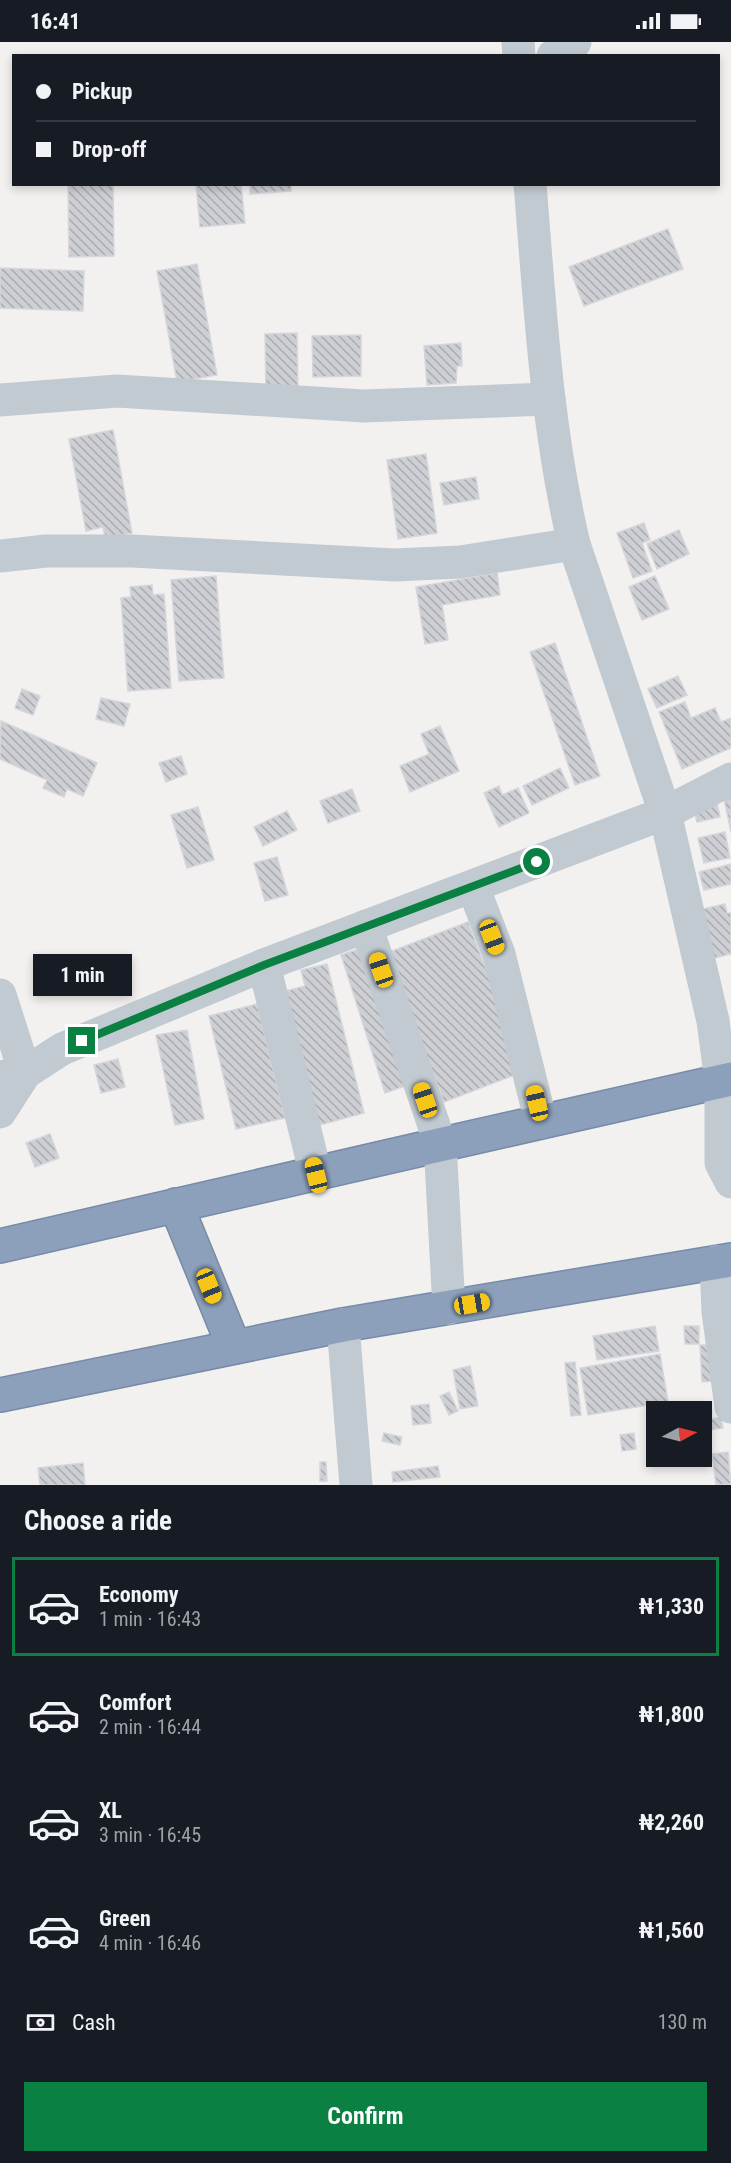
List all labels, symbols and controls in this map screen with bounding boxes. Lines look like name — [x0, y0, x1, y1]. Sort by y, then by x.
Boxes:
text: 16:41 — [30, 9, 81, 34]
text: Pickup — [72, 79, 132, 104]
text: Drop-off — [72, 137, 146, 162]
route start — [523, 848, 550, 875]
car — [477, 917, 507, 957]
car — [367, 950, 395, 990]
callout: 1 min — [32, 954, 132, 996]
text: 1 min — [60, 963, 105, 987]
route end — [68, 1027, 95, 1054]
car — [411, 1080, 439, 1120]
car — [524, 1083, 550, 1123]
car — [303, 1155, 329, 1195]
car — [194, 1266, 224, 1306]
car — [453, 1292, 491, 1316]
north arrow — [646, 1401, 712, 1467]
map controls — [646, 1401, 712, 1467]
text: Choose a ride — [24, 1505, 172, 1537]
icon: car — [27, 1580, 81, 1634]
text: Economy — [99, 1582, 179, 1607]
text: ₦1,330 — [638, 1594, 704, 1619]
text: 1 min · 16:43 — [99, 1607, 201, 1631]
icon: car — [27, 1688, 81, 1742]
text: Comfort — [99, 1690, 172, 1715]
text: ₦1,800 — [638, 1702, 704, 1727]
text: 2 min · 16:44 — [99, 1715, 201, 1739]
icon: car — [27, 1796, 81, 1850]
text: XL — [99, 1798, 122, 1823]
text: ₦2,260 — [638, 1810, 704, 1835]
text: 3 min · 16:45 — [99, 1823, 201, 1847]
icon: car — [27, 1904, 81, 1958]
text: Green — [99, 1906, 151, 1931]
text: ₦1,560 — [638, 1918, 704, 1943]
text: 4 min · 16:46 — [99, 1931, 201, 1955]
icon: cash — [24, 2006, 57, 2039]
text: Cash — [72, 2010, 116, 2035]
text: 130 m — [658, 2010, 707, 2034]
button: Confirm — [24, 2082, 707, 2151]

